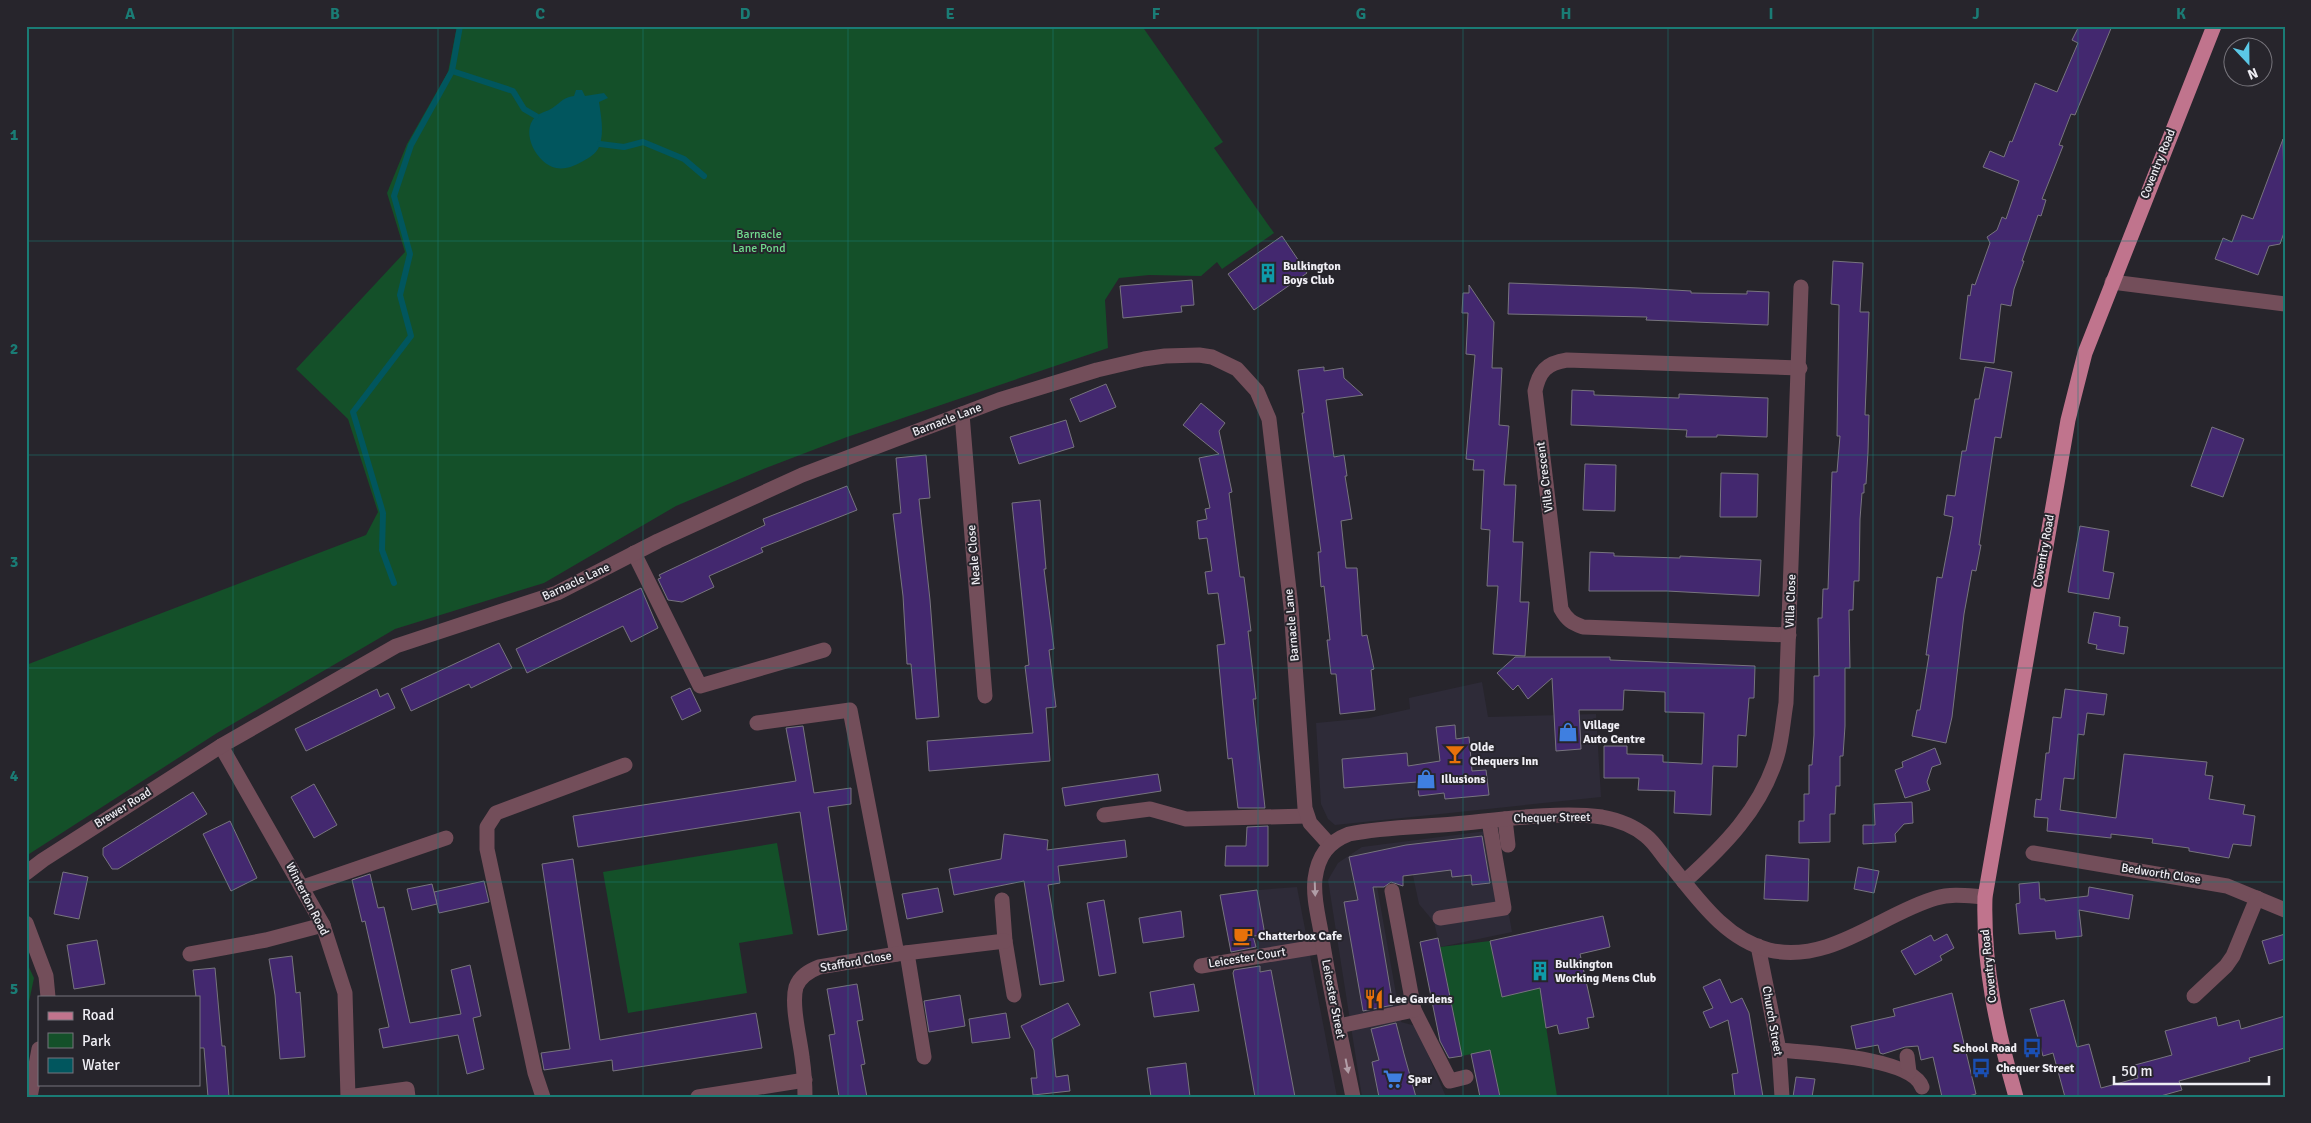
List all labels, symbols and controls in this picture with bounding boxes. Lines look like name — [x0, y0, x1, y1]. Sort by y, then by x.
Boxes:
text: A — [125, 4, 136, 24]
text: B — [330, 4, 340, 24]
text: C — [535, 4, 545, 24]
text: D — [740, 4, 751, 24]
text: E — [945, 4, 955, 24]
text: F — [1152, 4, 1161, 24]
text: G — [1356, 4, 1366, 24]
text: H — [1561, 4, 1571, 24]
text: I — [1768, 4, 1774, 24]
text: J — [1972, 4, 1980, 24]
text: K — [2176, 4, 2186, 24]
north arrow — [2224, 38, 2274, 88]
text: N — [2245, 64, 2260, 83]
text: 1 — [10, 125, 19, 145]
street label: Coventry Road — [2137, 127, 2179, 201]
park label: Barnacle Lane Pond — [732, 227, 786, 256]
place label: Bulkington Boys Club — [1283, 259, 1341, 288]
building icon: Bulkington Boys Club — [1257, 262, 1279, 284]
text: 2 — [10, 339, 18, 359]
street label: Barnacle Lane — [910, 400, 984, 440]
street label: Villa Crescent — [1533, 441, 1557, 513]
street label: Coventry Road — [2030, 513, 2058, 589]
street label: Neale Close — [964, 524, 984, 586]
text: 3 — [10, 552, 18, 572]
street label: Barnacle Lane — [540, 560, 612, 604]
street label: Villa Close — [1783, 574, 1799, 628]
street label: Barnacle Lane — [1281, 588, 1303, 662]
place label: Village Auto Centre — [1583, 718, 1645, 747]
shop icon: Village Auto Centre — [1557, 721, 1579, 743]
place label: Olde Chequers Inn — [1470, 740, 1539, 769]
bar icon: Olde Chequers Inn — [1444, 743, 1466, 765]
text: 4 — [10, 766, 19, 786]
shop icon: Illusions — [1415, 768, 1437, 790]
place label: Illusions — [1441, 772, 1486, 787]
street label: Brewer Road — [92, 785, 154, 831]
street label: Chequer Street — [1513, 810, 1591, 826]
street label: Winterton Road — [282, 860, 332, 938]
street label: Bedworth Close — [2120, 860, 2202, 888]
one-way arrow — [1312, 882, 1320, 898]
cafe icon: Chatterbox Cafe — [1232, 925, 1254, 947]
street label: Coventry Road — [1978, 928, 2000, 1004]
place label: Chatterbox Cafe — [1258, 929, 1342, 944]
street label: Leicester Court — [1207, 944, 1287, 972]
street label: Stafford Close — [819, 948, 893, 976]
place label: Bulkington Working Mens Club — [1555, 957, 1657, 986]
street label: Leicester Street — [1318, 958, 1348, 1040]
building icon: Bulkington Working Mens Club — [1529, 960, 1551, 982]
text: 5 — [10, 979, 18, 999]
street label: Church Street — [1758, 985, 1786, 1057]
restaurant icon: Lee Gardens — [1363, 988, 1385, 1010]
place label: Lee Gardens — [1389, 992, 1453, 1007]
legend — [38, 996, 200, 1086]
text: Road — [82, 1006, 114, 1024]
text: Park — [82, 1032, 111, 1050]
bus stop icon: School Road — [2021, 1037, 2043, 1059]
place label: School Road — [1953, 1041, 2018, 1056]
scale bar — [2114, 1053, 2268, 1085]
text: Water — [82, 1056, 120, 1074]
bus stop icon: Chequer Street — [1970, 1057, 1992, 1079]
one-way arrow — [1343, 1059, 1351, 1075]
place label: Chequer Street — [1996, 1061, 2075, 1076]
text: 50 m — [2121, 1062, 2152, 1080]
supermarket icon: Spar — [1382, 1068, 1404, 1090]
place label: Spar — [1408, 1072, 1432, 1087]

